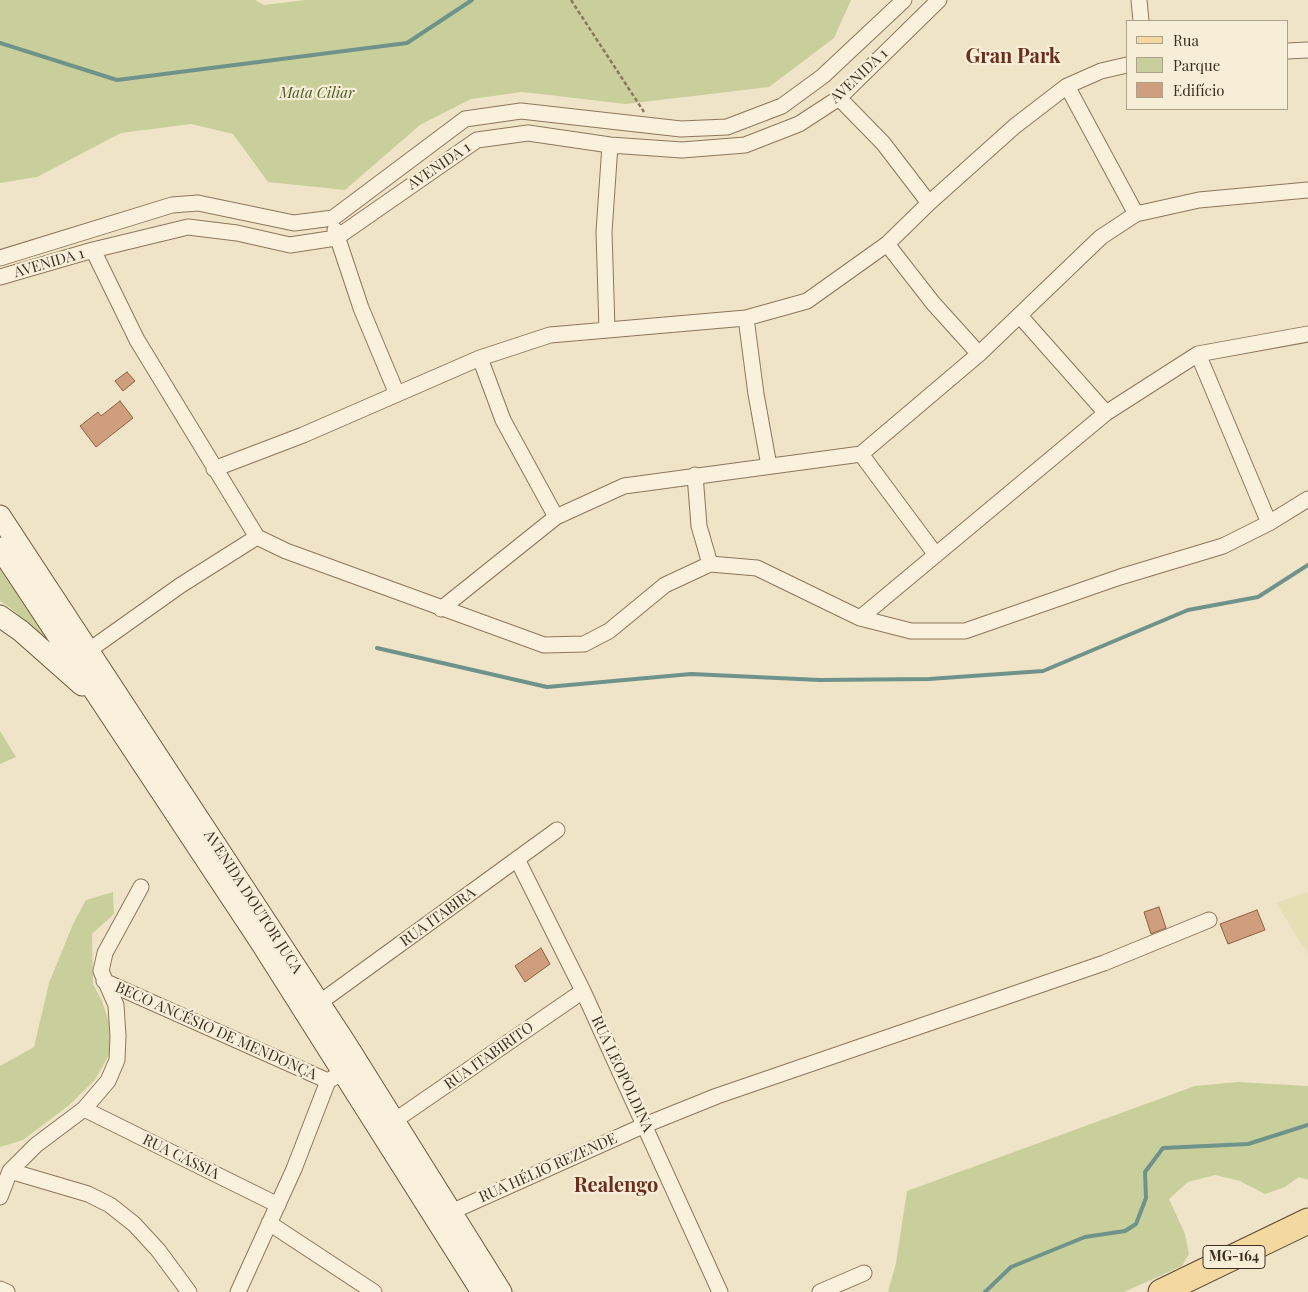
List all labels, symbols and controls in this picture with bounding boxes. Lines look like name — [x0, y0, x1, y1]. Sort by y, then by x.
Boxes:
legend — [1126, 20, 1288, 110]
text: Rua — [1173, 30, 1199, 50]
street label: AVENIDA 1 — [826, 45, 892, 107]
district label: Gran Park — [966, 45, 1060, 69]
text: Parque — [1173, 55, 1220, 75]
text: Edifício — [1173, 80, 1225, 100]
park label: Mata Ciliar — [280, 84, 354, 102]
street label: AVENIDA 1 — [404, 138, 474, 194]
street label: AVENIDA 1 — [12, 244, 86, 282]
street label: AVENIDA DOUTOR JUCA — [200, 827, 306, 977]
street label: RUA ITABIRA — [397, 884, 479, 950]
street label: BECO ANCÉSIO DE MENDONÇA — [112, 978, 320, 1084]
street label: RUA LEOPOLDINA — [587, 1013, 657, 1135]
street label: RUA ITABIRITO — [441, 1019, 537, 1093]
street label: RUA HÉLIO REZENDE — [476, 1129, 620, 1207]
street label: RUA CÁSSIA — [140, 1131, 222, 1183]
district label: Realengo — [574, 1174, 658, 1198]
road number: MG-164 — [1203, 1246, 1265, 1268]

